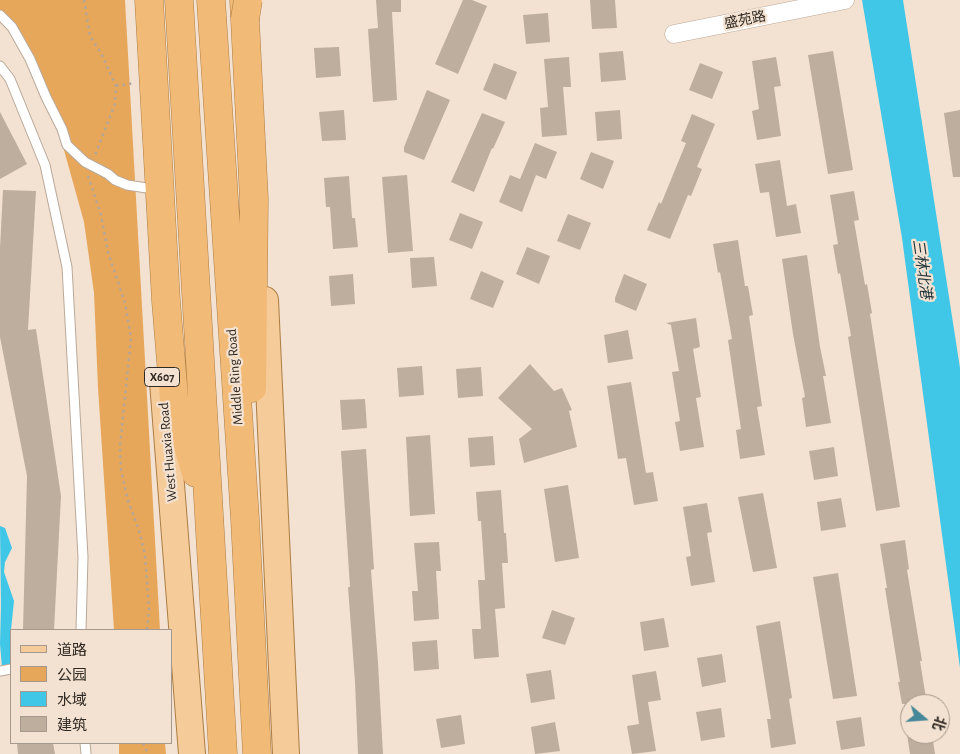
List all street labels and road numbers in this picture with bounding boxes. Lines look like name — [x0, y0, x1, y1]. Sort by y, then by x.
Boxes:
street label: 盛苑路 — [723, 8, 767, 32]
street label: Middle Ring Road — [223, 328, 247, 426]
road number: X607 — [144, 368, 180, 387]
street label: West Huaxia Road — [155, 402, 181, 502]

